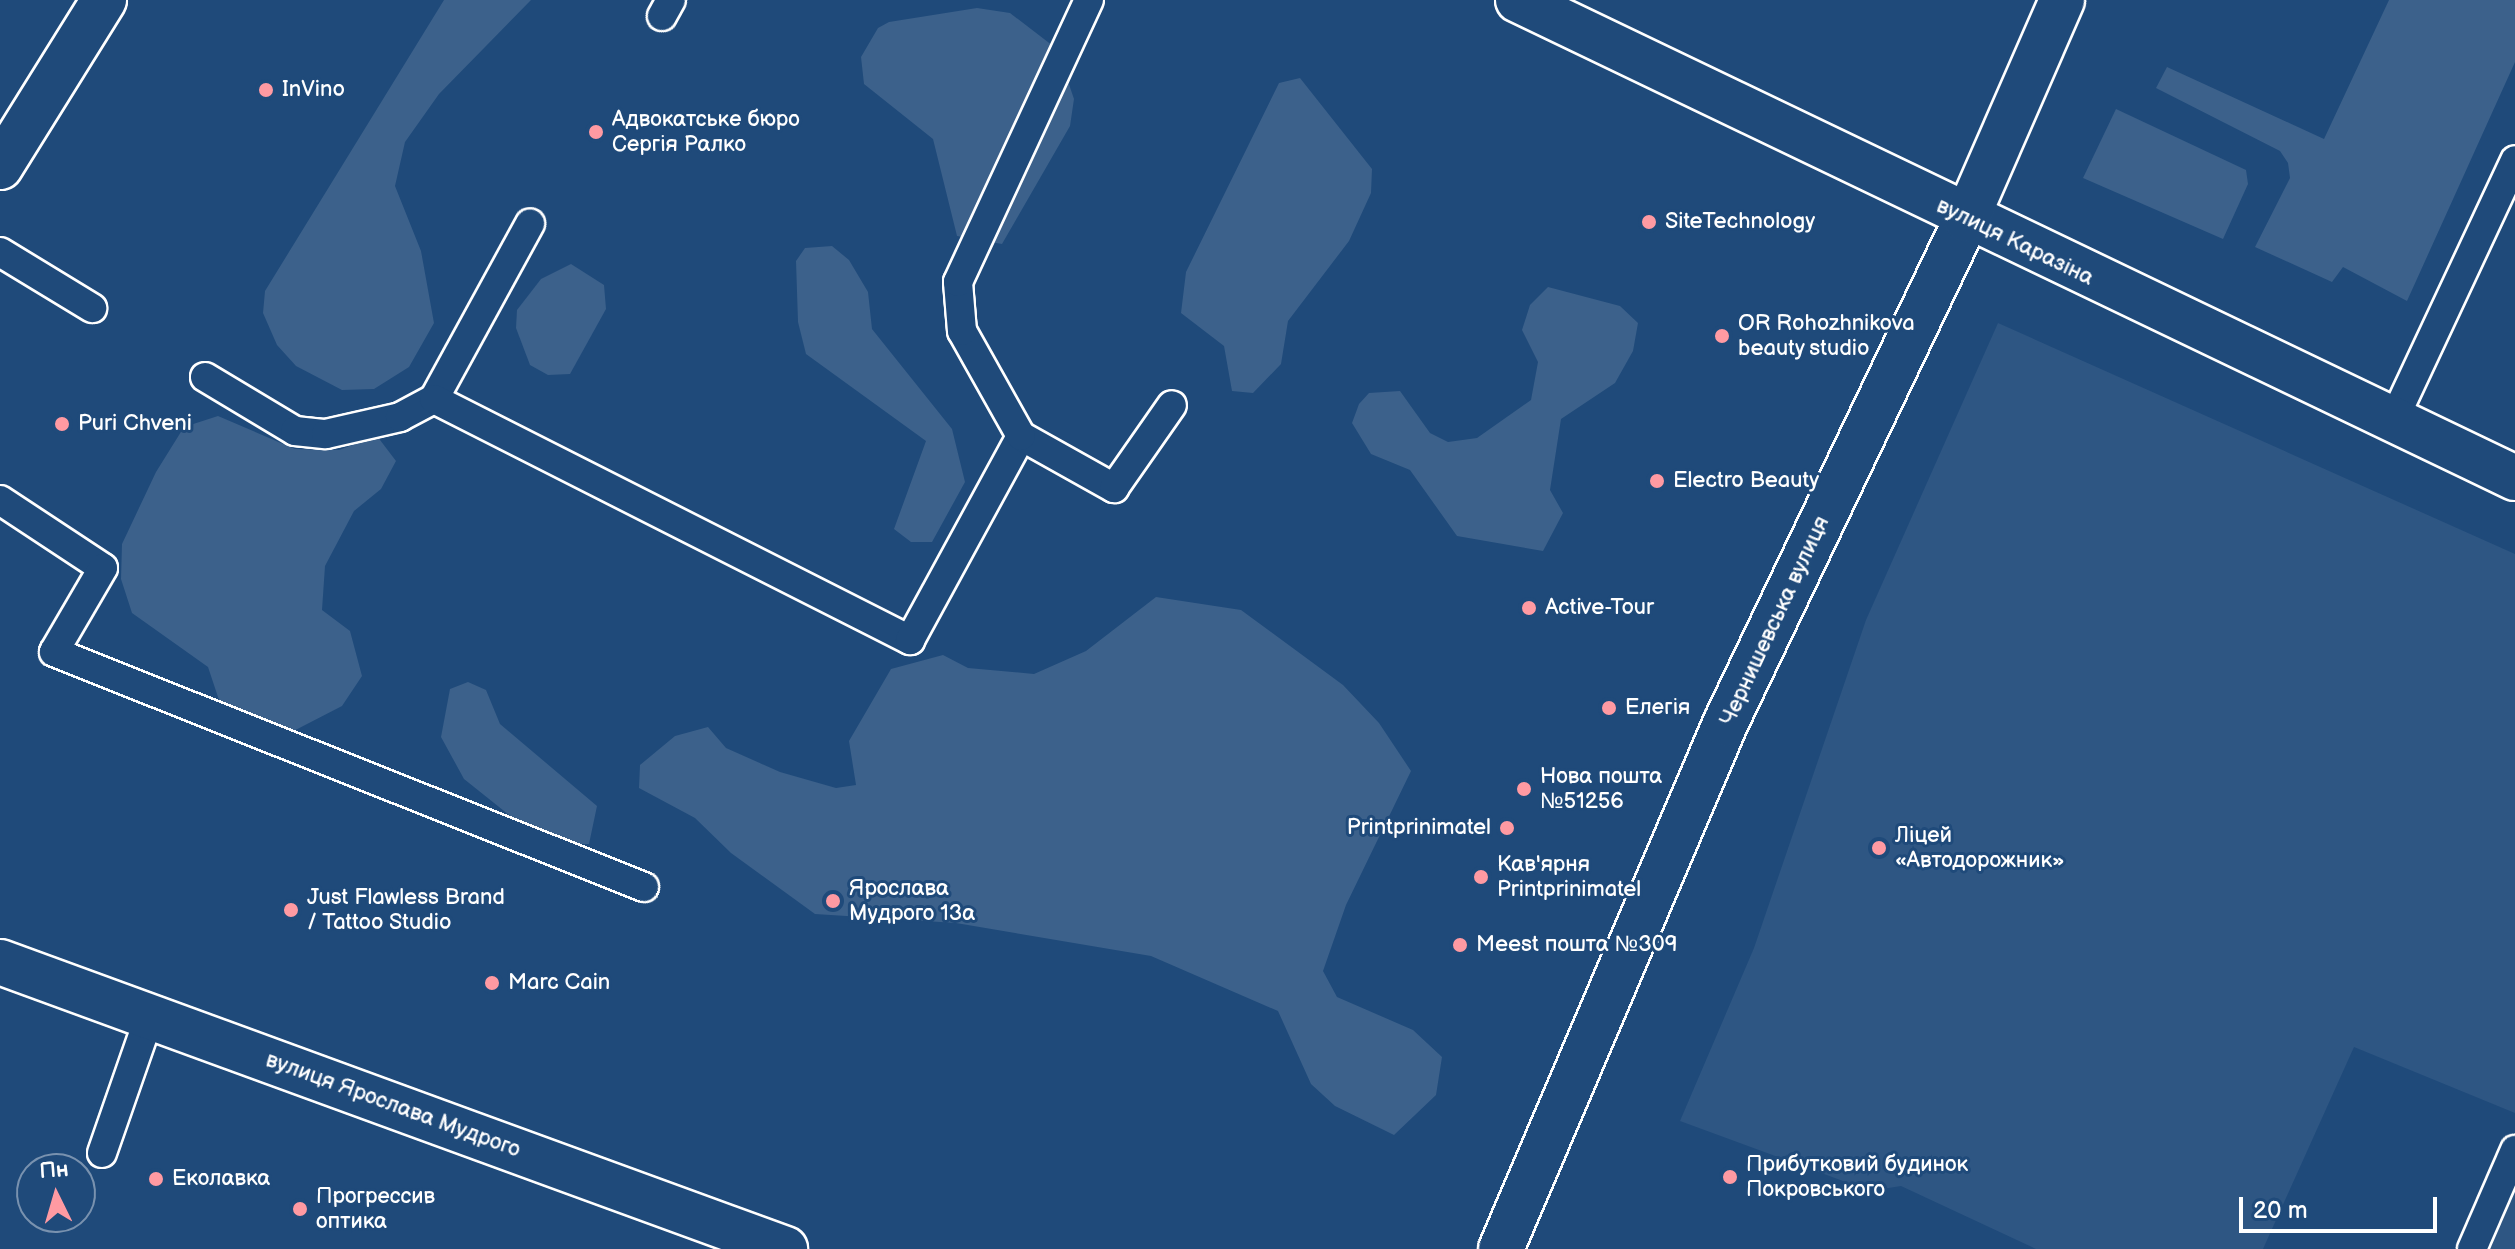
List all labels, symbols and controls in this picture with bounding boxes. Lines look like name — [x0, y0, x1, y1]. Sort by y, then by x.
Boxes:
place label: InVino — [282, 77, 345, 103]
marker: InVino — [257, 81, 275, 99]
place label: Адвокатське бюро Сергія Ралко — [612, 106, 800, 158]
marker: Адвокатське бюро Сергія Ралко — [587, 123, 605, 141]
street label: вулиця Каразіна — [1932, 193, 2098, 291]
place label: SiteTechnology — [1665, 209, 1815, 235]
marker: SiteTechnology — [1640, 213, 1658, 231]
place label: OR Rohozhnikova beauty studio — [1738, 310, 1915, 362]
marker: OR Rohozhnikova beauty studio — [1713, 327, 1731, 345]
place label: Puri Chveni — [78, 411, 192, 437]
marker: Puri Chveni — [53, 415, 71, 433]
place label: Electro Beauty — [1673, 468, 1819, 494]
marker: Electro Beauty — [1648, 472, 1666, 490]
street label: Чернишевська вулиця — [1715, 512, 1835, 730]
place label: Active-Tour — [1545, 595, 1654, 621]
marker: Active-Tour — [1520, 599, 1538, 617]
place label: Елегія — [1625, 695, 1690, 721]
marker: Елегія — [1600, 699, 1618, 717]
place label: Нова пошта №51256 — [1540, 763, 1662, 814]
marker: Нова пошта №51256 — [1515, 780, 1533, 798]
place label: Printprinimatel — [1347, 815, 1491, 841]
marker: Printprinimatel — [1498, 819, 1516, 837]
place label: Ліцей «Автодорожник» — [1895, 822, 2065, 874]
marker: Ліцей «Автодорожник» — [1870, 839, 1888, 857]
place label: Кав'ярня Printprinimatel — [1497, 851, 1641, 902]
marker: Кав'ярня Printprinimatel — [1472, 868, 1490, 886]
place label: Ярослава Мудрого 13а — [849, 875, 975, 926]
place label: Just Flawless Brand / Tattoo Studio — [307, 884, 505, 936]
marker: Ярослава Мудрого 13а — [824, 892, 842, 910]
marker: Just Flawless Brand / Tattoo Studio — [282, 901, 300, 919]
place label: Meest пошта №309 — [1476, 932, 1677, 958]
marker: Meest пошта №309 — [1451, 936, 1469, 954]
place label: Marc Cain — [508, 970, 610, 996]
marker: Marc Cain — [483, 974, 501, 992]
street label: вулиця Ярослава Мудрого — [262, 1047, 524, 1163]
place label: Прибутковий будинок Покровського — [1746, 1151, 1968, 1202]
north arrow — [16, 1153, 96, 1233]
text: Пн — [38, 1156, 70, 1185]
place label: Еколавка — [172, 1166, 270, 1192]
marker: Прибутковий будинок Покровського — [1721, 1168, 1739, 1186]
marker: Еколавка — [147, 1170, 165, 1188]
scale bar — [2243, 1181, 2441, 1231]
place label: Прогрессив оптика — [316, 1183, 435, 1234]
text: 20 m — [2253, 1196, 2308, 1225]
marker: Прогрессив оптика — [291, 1200, 309, 1218]

